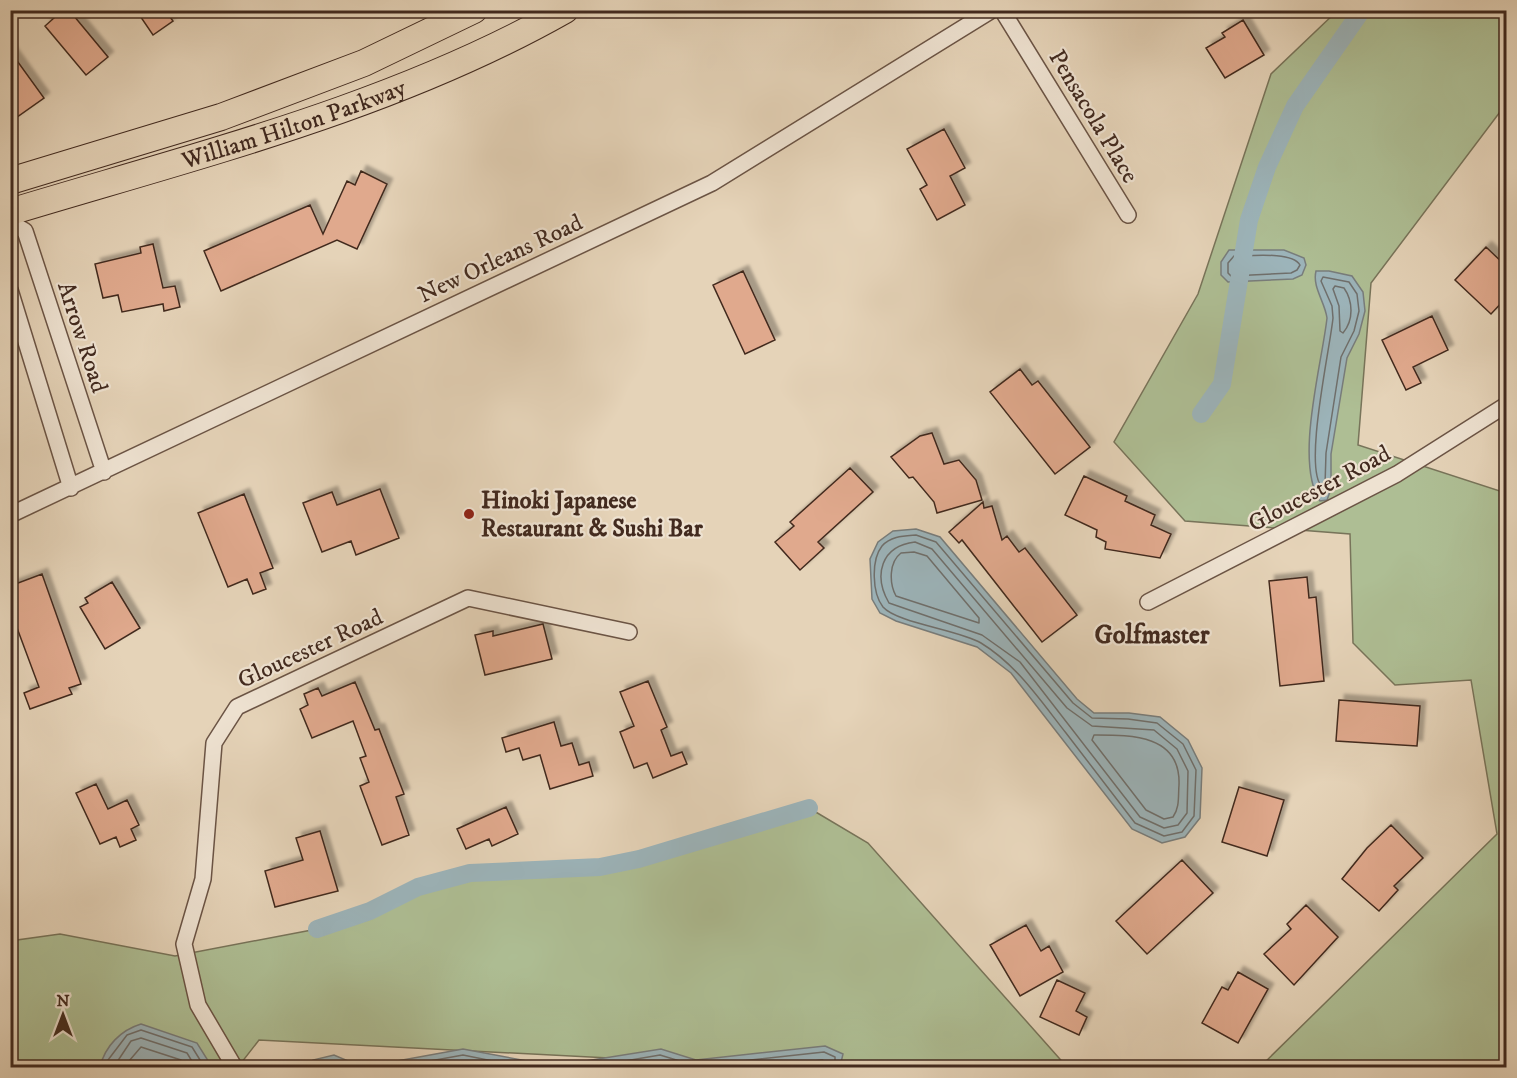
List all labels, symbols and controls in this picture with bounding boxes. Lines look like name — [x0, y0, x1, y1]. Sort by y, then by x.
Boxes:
street label: Pensacola Place — [1042, 44, 1145, 189]
street label: William Hilton Parkway — [177, 73, 411, 177]
street label: New Orleans Road — [413, 208, 587, 310]
street label: Arrow Road — [50, 278, 114, 397]
street label: Gloucester Road — [1243, 439, 1396, 539]
place label: Hinoki Japanese Restaurant & Sushi Bar — [481, 486, 704, 544]
marker: Hinoki Japanese Restaurant & Sushi Bar — [462, 507, 476, 521]
street label: Gloucester Road — [233, 602, 388, 696]
district label: Golfmaster — [1095, 619, 1210, 652]
north arrow — [33, 985, 93, 1045]
text: N — [56, 991, 70, 1011]

